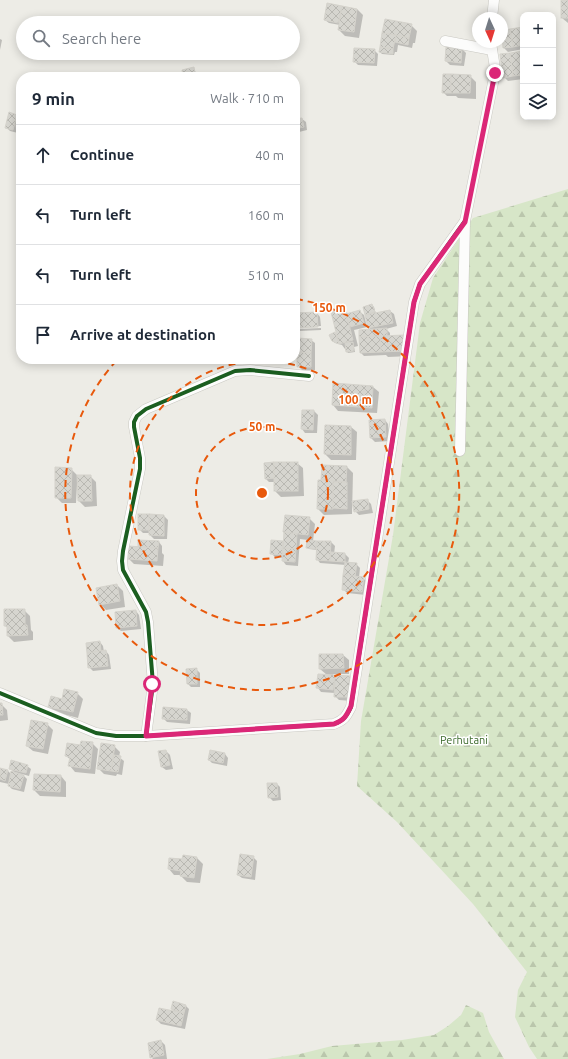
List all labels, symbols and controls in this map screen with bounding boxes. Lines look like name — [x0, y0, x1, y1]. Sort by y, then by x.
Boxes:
north arrow — [472, 12, 508, 48]
map controls — [520, 12, 556, 120]
button: + — [520, 12, 556, 48]
search box — [16, 16, 300, 60]
icon: search — [30, 27, 52, 49]
text: Search here — [62, 30, 141, 47]
button: − — [520, 48, 556, 84]
route end — [486, 64, 504, 82]
button: layers — [520, 84, 556, 120]
text: 9 min — [32, 89, 75, 108]
text: Walk · 710 m — [210, 91, 284, 105]
icon: ahead — [32, 144, 54, 166]
text: Continue — [70, 146, 134, 163]
text: 40 m — [255, 148, 284, 162]
icon: left — [32, 204, 54, 226]
text: Turn left — [70, 206, 131, 223]
text: 160 m — [248, 208, 284, 222]
icon: left — [32, 264, 54, 286]
text: Turn left — [70, 266, 131, 283]
text: 510 m — [248, 268, 284, 282]
text: 150 m — [312, 301, 346, 314]
icon: arrive — [32, 324, 54, 346]
text: Arrive at destination — [70, 326, 216, 343]
text: 100 m — [338, 393, 372, 406]
text: 50 m — [249, 420, 275, 433]
centre of rings — [255, 486, 269, 500]
route start — [143, 675, 161, 693]
park label: Perhutani — [440, 734, 488, 746]

